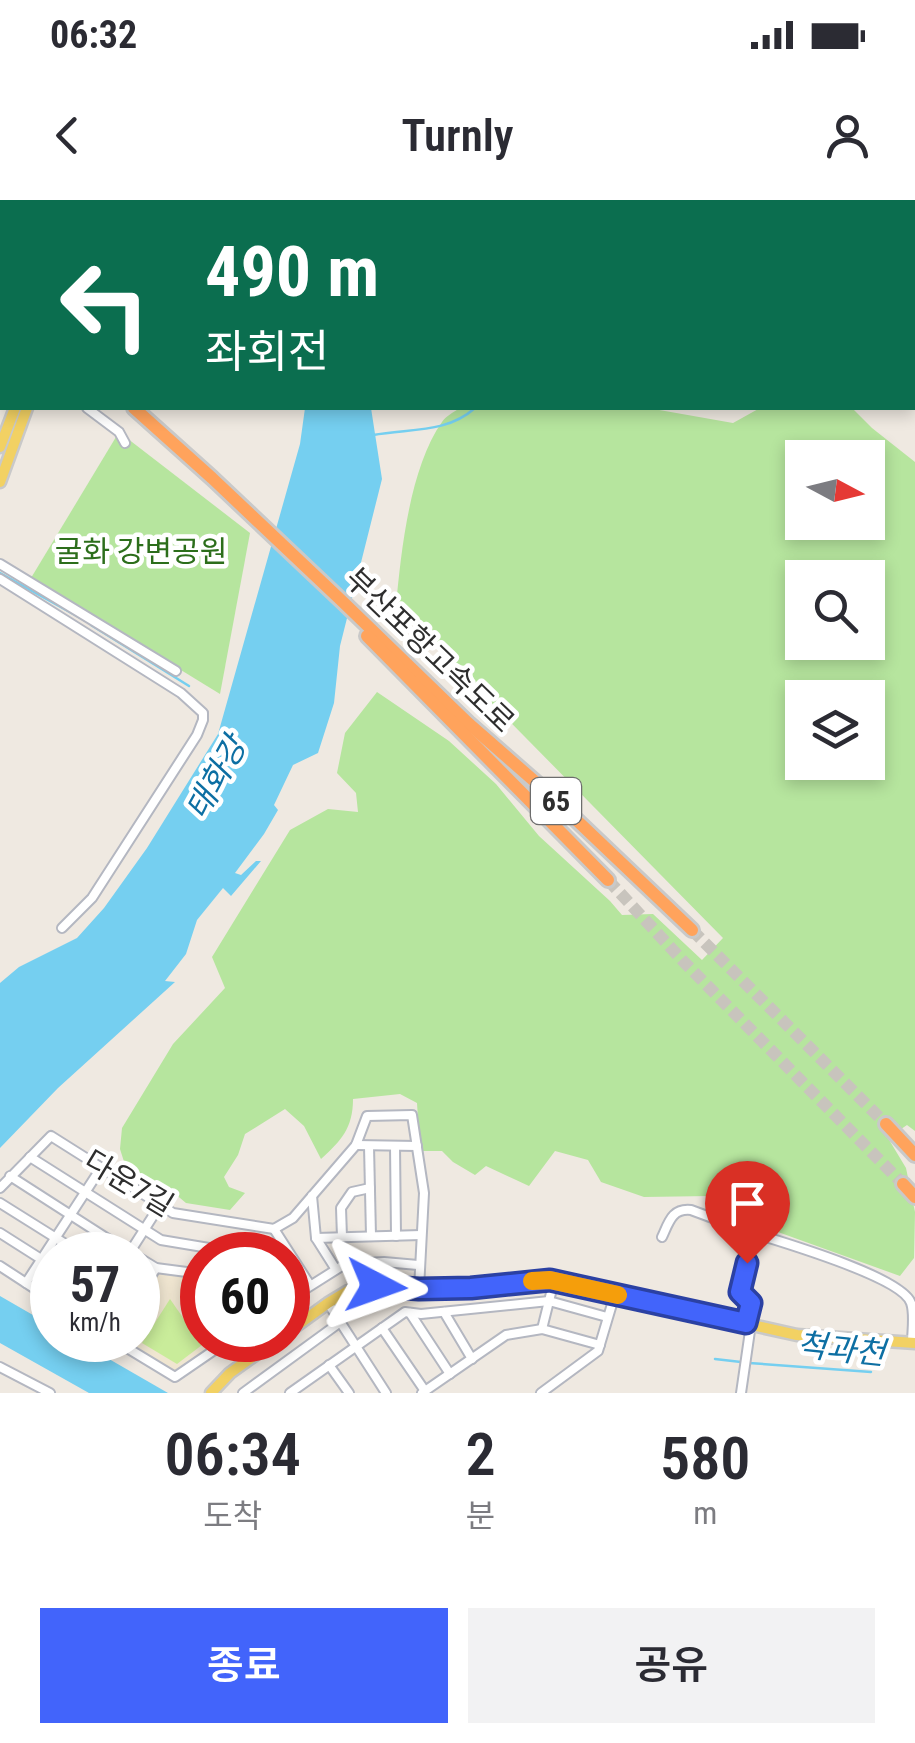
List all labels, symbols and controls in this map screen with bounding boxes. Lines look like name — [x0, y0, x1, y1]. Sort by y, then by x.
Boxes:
text: 06:32 — [50, 13, 137, 57]
icon: back — [40, 108, 95, 163]
icon: person — [820, 108, 875, 163]
text: Turnly — [401, 109, 514, 162]
text: 490 m — [205, 231, 379, 313]
icon: left — [40, 240, 170, 370]
text: 좌회전 — [205, 325, 329, 378]
north arrow — [785, 440, 885, 540]
map controls — [785, 440, 885, 780]
park label: 굴화 강변공원 — [55, 534, 227, 569]
button: search — [785, 560, 885, 660]
street label: 부산포항고속도로 — [338, 561, 522, 739]
button: layers — [785, 680, 885, 780]
water label: 태화강 — [178, 726, 256, 826]
road number: 65 — [531, 778, 581, 824]
street label: 다운7길 — [78, 1143, 180, 1223]
pin — [705, 1161, 790, 1264]
icon: arrive — [720, 1176, 775, 1231]
speed limit sign: 60 — [180, 1232, 310, 1362]
position arrow — [324, 1234, 428, 1338]
text: 57 — [70, 1256, 120, 1314]
text: km/h — [69, 1308, 121, 1337]
water label: 척과천 — [795, 1325, 890, 1373]
text: 06:34 — [164, 1419, 301, 1490]
text: 2 — [465, 1419, 496, 1490]
text: 580 — [660, 1423, 751, 1494]
text: m — [693, 1494, 717, 1532]
text: 도착 — [203, 1497, 262, 1535]
text: 분 — [466, 1497, 495, 1535]
button: 종료 — [40, 1608, 448, 1723]
button: 공유 — [468, 1608, 875, 1723]

